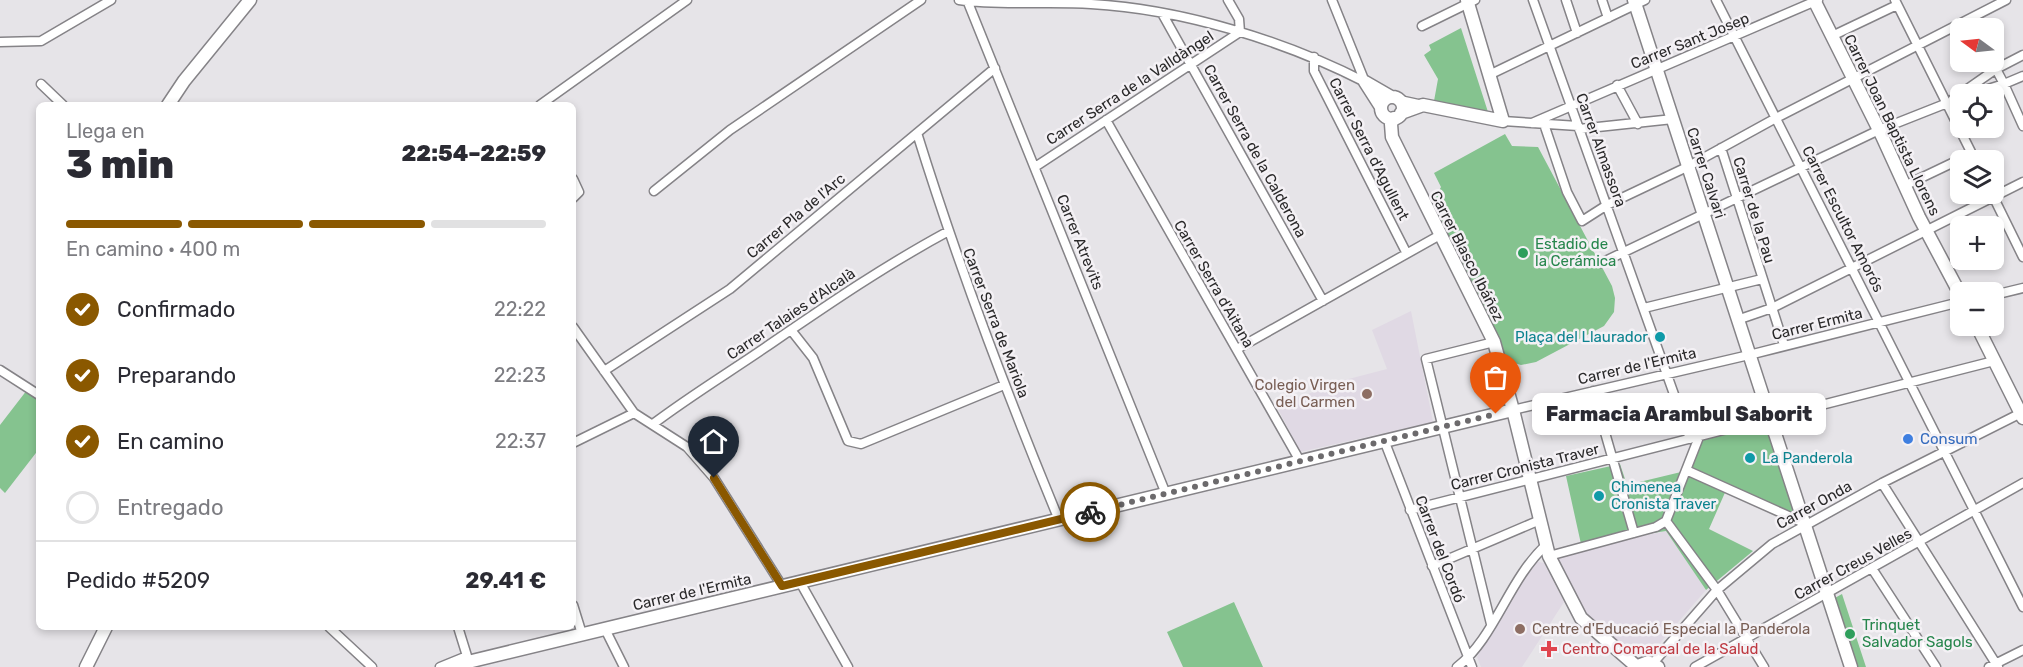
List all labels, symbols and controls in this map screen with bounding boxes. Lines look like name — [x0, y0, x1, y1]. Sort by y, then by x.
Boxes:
street label: Carrer Sant Josep — [1628, 9, 1752, 73]
north arrow — [1950, 18, 2004, 72]
map controls — [1950, 18, 2004, 336]
street label: Carrer Serra de la Valldàngel — [1043, 27, 1217, 149]
street label: Carrer Joan Baptista Llorens — [1840, 31, 1944, 219]
street label: Carrer Serra de la Calderona — [1200, 61, 1310, 241]
street label: Carrer Serra d'Agullent — [1325, 75, 1413, 223]
button: locate — [1950, 84, 2004, 138]
street label: Carrer Almassora — [1572, 91, 1630, 209]
text: Llega en — [66, 119, 145, 143]
street label: Carrer Calvari — [1683, 125, 1729, 221]
text: 22:54–22:59 — [401, 140, 546, 167]
text: 3 min — [66, 142, 174, 188]
street label: Carrer Escultor Amorós — [1798, 143, 1888, 295]
button: layers — [1950, 150, 2004, 204]
street label: Carrer de la Pau — [1729, 155, 1779, 265]
street label: Carrer Pla de l'Arc — [743, 170, 849, 262]
street label: Carrer Blasco Ibáñez — [1426, 188, 1508, 324]
street label: Carrer Atrevits — [1053, 192, 1107, 293]
button: + — [1950, 216, 2004, 270]
street label: Carrer Serra d'Aitana — [1170, 217, 1258, 351]
place label: Estadio de la Cerámica — [1535, 235, 1616, 270]
text: En camino · 400 m — [66, 237, 240, 261]
street label: Carrer Serra de Mariola — [959, 246, 1033, 400]
marker: Estadio de la Cerámica — [1516, 246, 1530, 260]
street label: Carrer Talaies d'Alcalà — [723, 264, 859, 364]
button: − — [1950, 282, 2004, 336]
icon: check — [66, 293, 99, 326]
text: Confirmado — [117, 296, 235, 323]
text: 22:22 — [494, 297, 546, 321]
street label: Carrer Ermita — [1770, 304, 1864, 344]
place label: Plaça del Llaurador — [1515, 328, 1648, 346]
marker: Plaça del Llaurador — [1653, 330, 1667, 344]
street label: Carrer de l'Ermita — [1576, 344, 1698, 388]
pin — [1470, 352, 1521, 414]
icon: check — [66, 359, 99, 392]
icon: bag — [1479, 361, 1512, 394]
text: Preparando — [117, 362, 236, 389]
text: 22:23 — [494, 363, 546, 387]
place label: Colegio Virgen del Carmen — [1254, 376, 1355, 411]
marker: Colegio Virgen del Carmen — [1360, 387, 1374, 401]
callout: Farmacia Arambul Saborit — [1532, 393, 1826, 435]
text: Farmacia Arambul Saborit — [1546, 402, 1812, 426]
pin — [688, 416, 739, 478]
icon: check — [66, 425, 99, 458]
icon: home — [697, 425, 730, 458]
text: En camino — [117, 428, 224, 455]
text: 22:37 — [495, 429, 546, 453]
place label: Consum — [1920, 430, 1978, 448]
marker: Consum — [1901, 432, 1915, 446]
street label: Carrer Cronista Traver — [1449, 440, 1601, 494]
place label: La Panderola — [1762, 449, 1853, 467]
marker: La Panderola — [1743, 451, 1757, 465]
street label: Carrer Onda — [1773, 477, 1855, 533]
place label: Chimenea Cronista Traver — [1611, 478, 1717, 513]
courier — [1060, 482, 1120, 542]
marker: Chimenea Cronista Traver — [1592, 489, 1606, 503]
street label: Carrer del Cordó — [1411, 493, 1469, 605]
text: Entregado — [117, 494, 224, 521]
icon: bike — [1074, 496, 1107, 529]
street label: Carrer Creus Velles — [1791, 524, 1915, 604]
text: Pedido #5209 — [66, 567, 210, 594]
text: 29.41 € — [465, 567, 546, 594]
street label: Carrer de l'Ermita — [631, 570, 753, 614]
place label: Trinquet Salvador Sagols — [1862, 616, 1973, 651]
place label: Centre d'Educació Especial la Panderola — [1532, 620, 1810, 638]
marker: Centre d'Educació Especial la Panderola — [1513, 622, 1527, 636]
marker: Trinquet Salvador Sagols — [1843, 627, 1857, 641]
marker: Centro Comarcal de la Salud — [1540, 640, 1558, 658]
place label: Centro Comarcal de la Salud — [1562, 640, 1759, 658]

